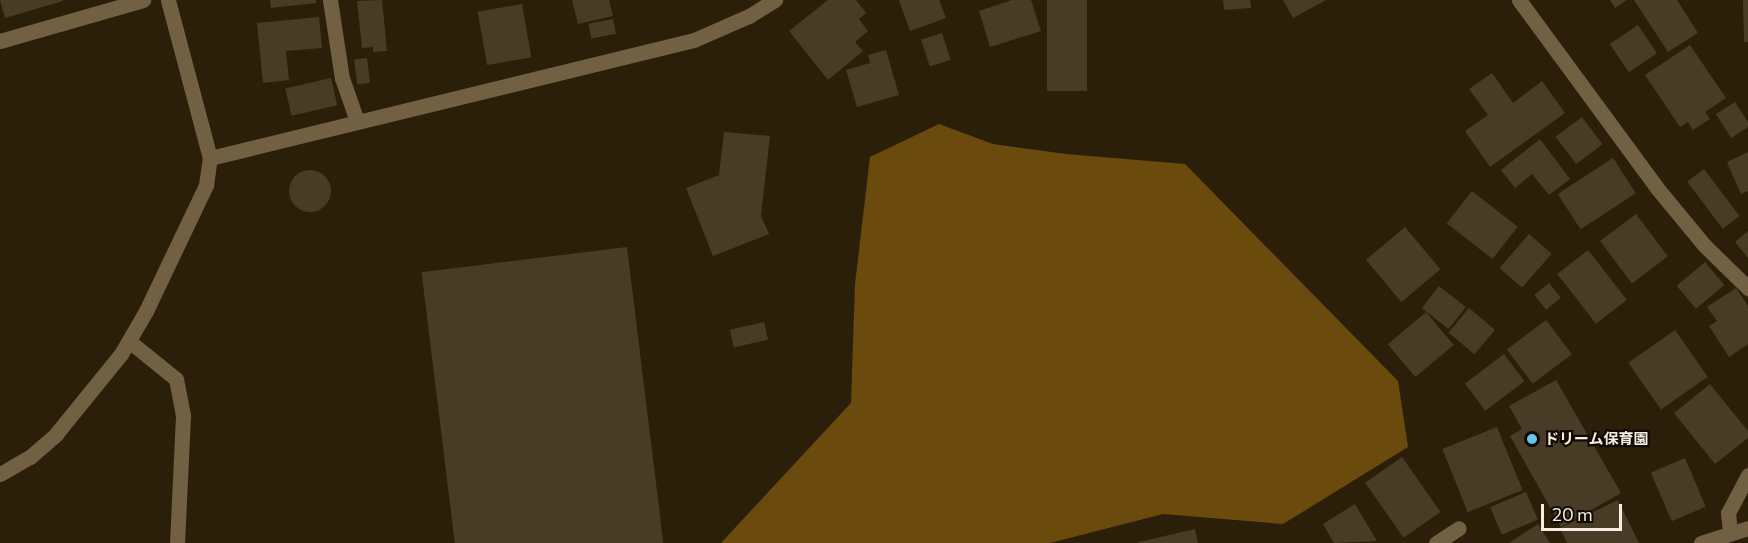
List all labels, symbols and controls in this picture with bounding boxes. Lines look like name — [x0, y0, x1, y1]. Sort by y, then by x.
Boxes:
place label: ドリーム保育園 — [1544, 430, 1649, 448]
marker: ドリーム保育園 — [1525, 432, 1539, 446]
scale bar — [1544, 492, 1625, 530]
text: 20 m — [1552, 503, 1593, 525]

